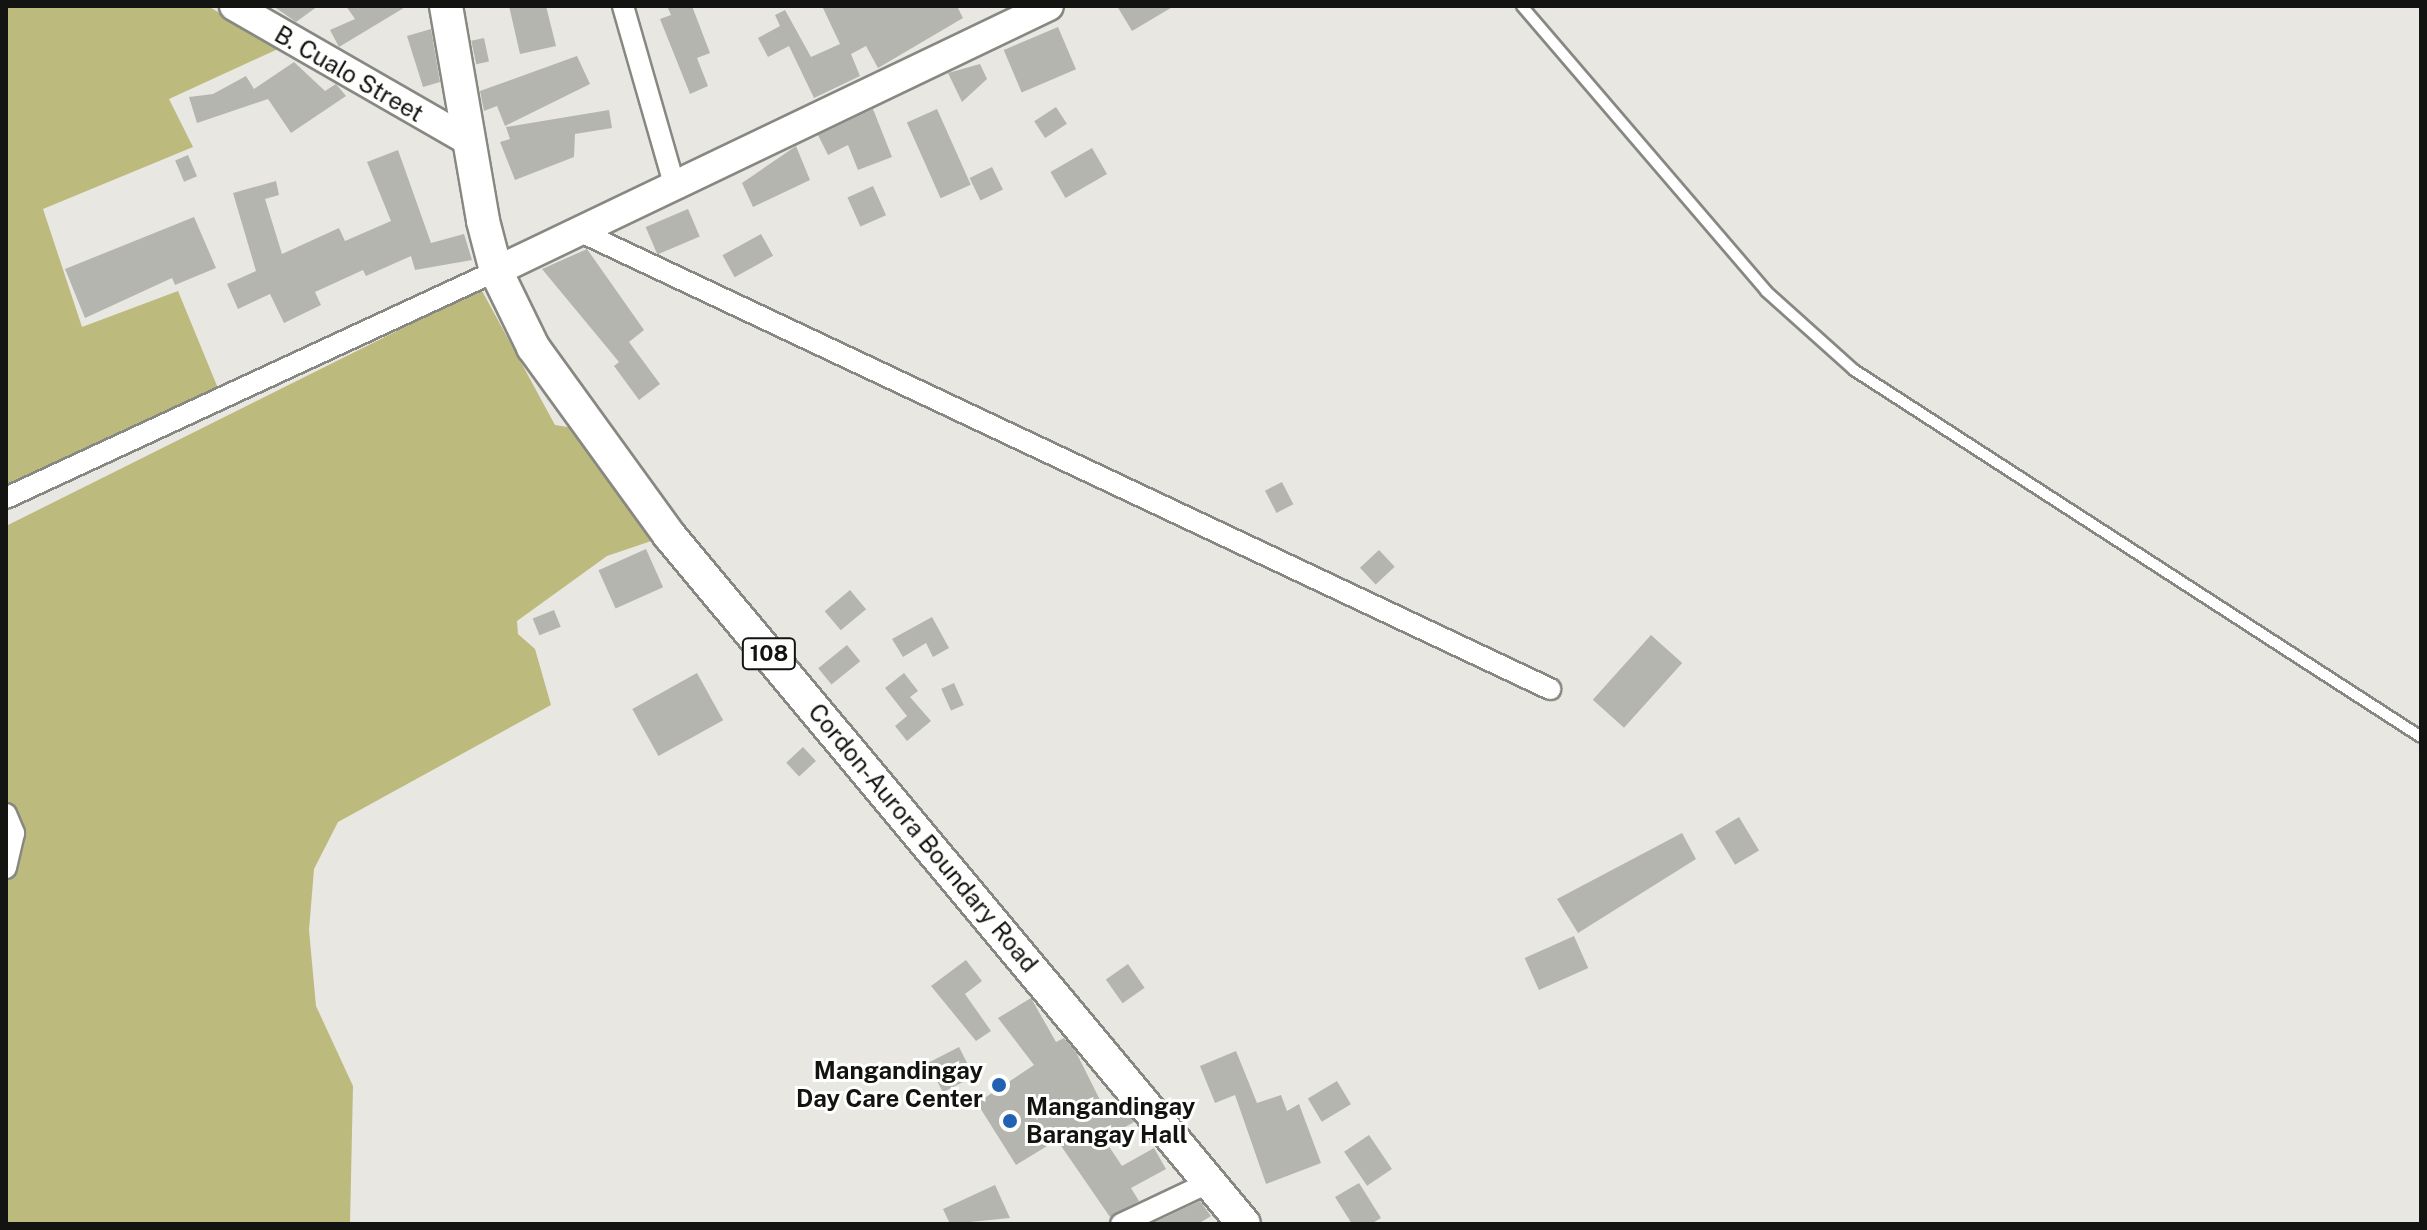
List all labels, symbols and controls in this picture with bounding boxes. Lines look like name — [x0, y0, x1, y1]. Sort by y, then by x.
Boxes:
street label: B. Cualo Street — [269, 20, 429, 128]
road number: 108 — [741, 636, 797, 672]
street label: Cordon-Aurora Boundary Road — [802, 698, 1044, 978]
place label: Mangandingay Day Care Center — [796, 1057, 983, 1113]
marker: Mangandingay Day Care Center — [990, 1076, 1008, 1094]
place label: Mangandingay Barangay Hall — [1026, 1093, 1195, 1149]
marker: Mangandingay Barangay Hall — [1001, 1112, 1019, 1130]

